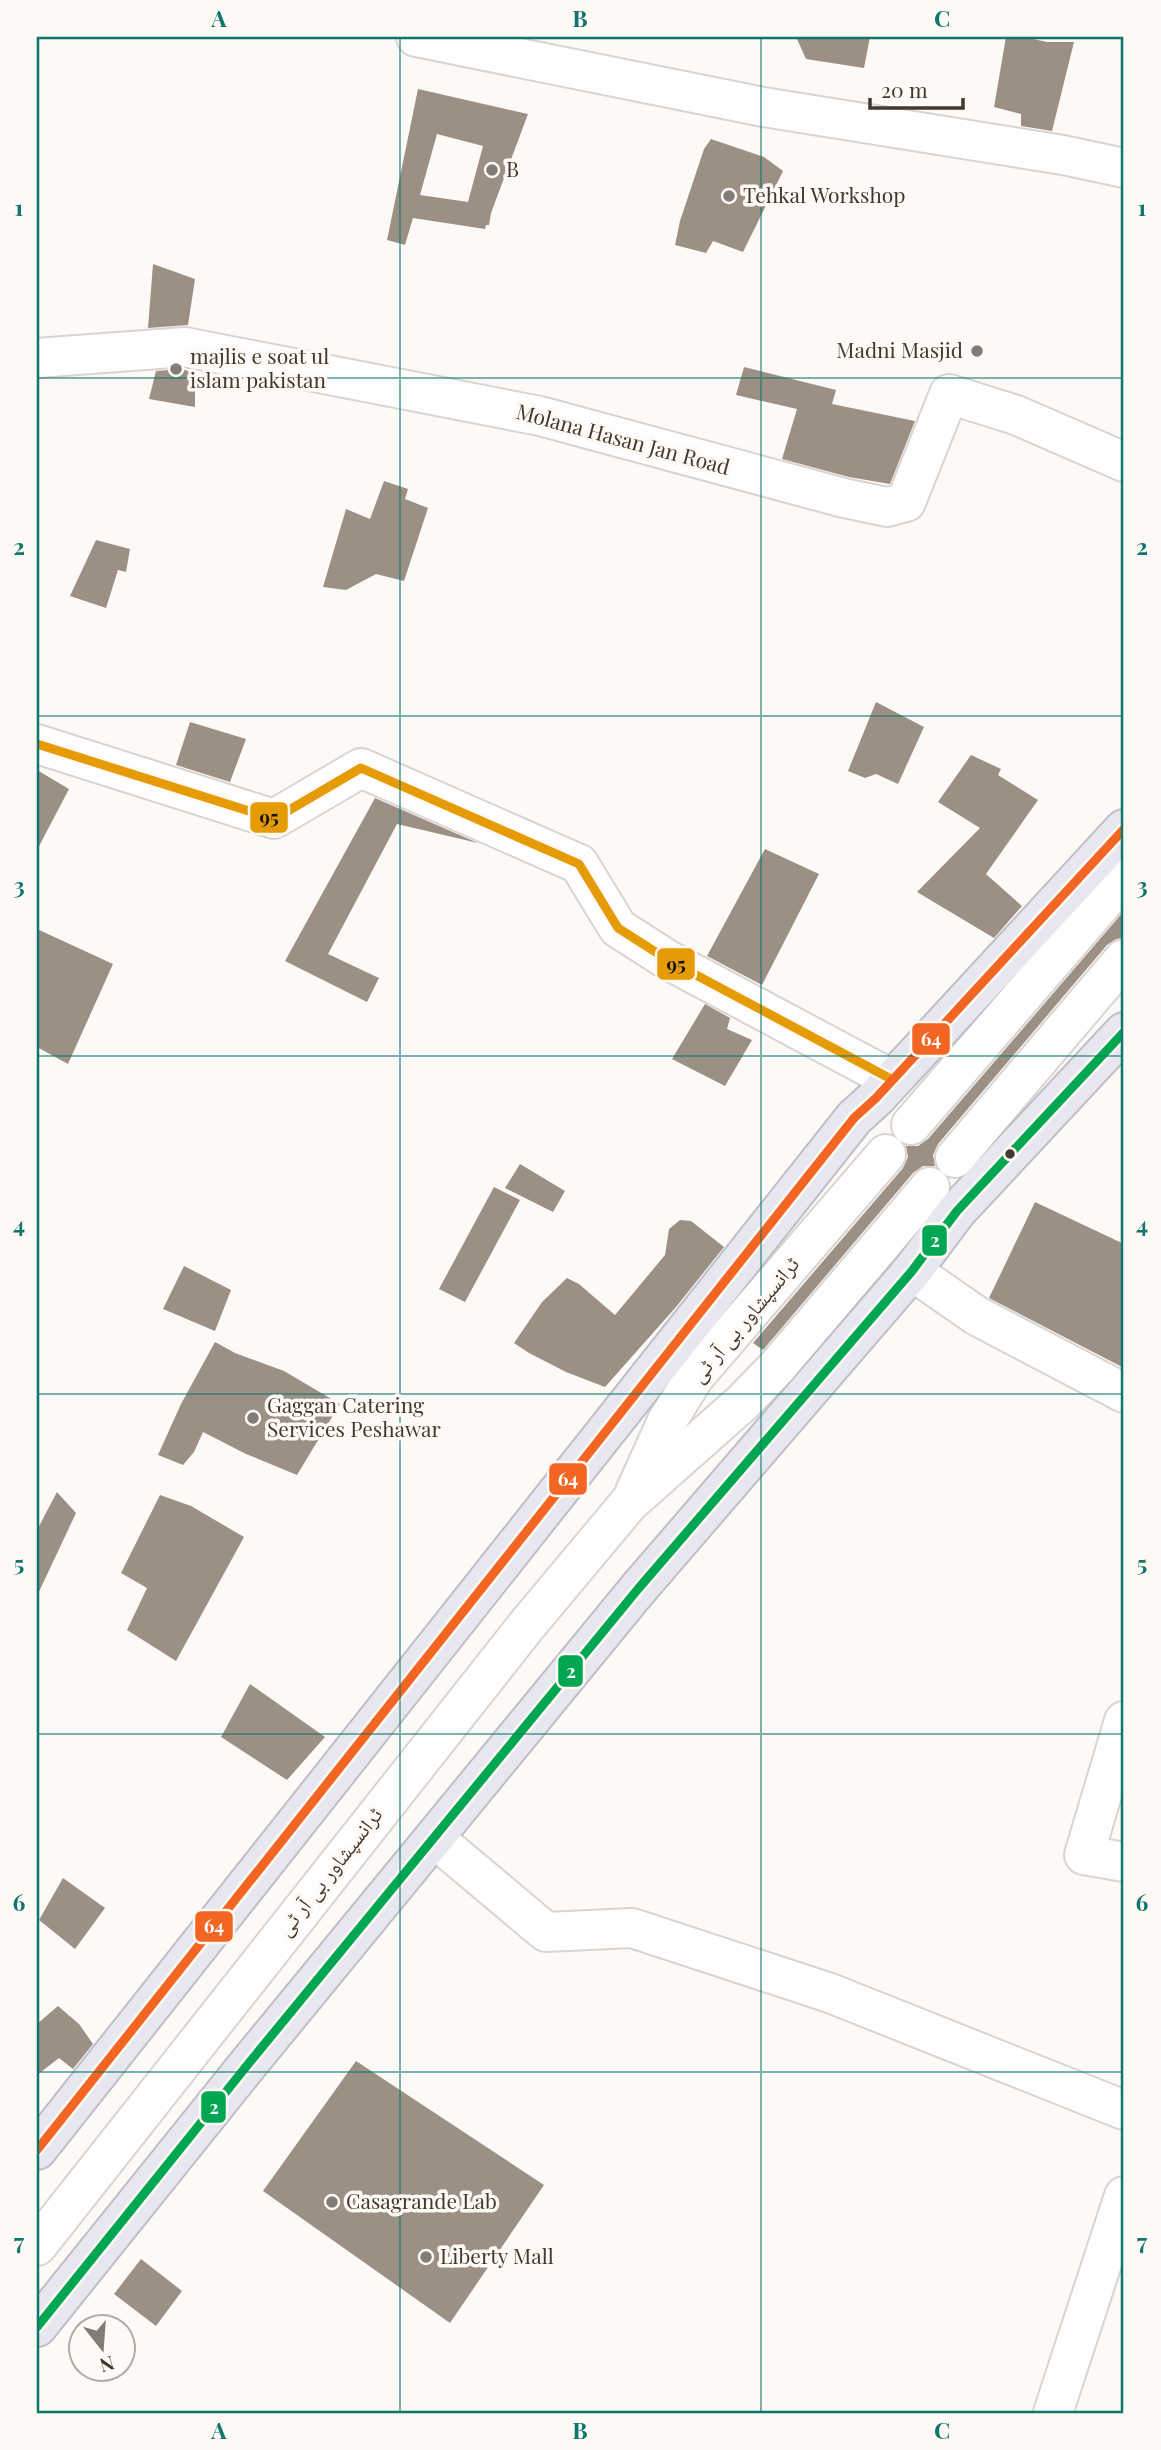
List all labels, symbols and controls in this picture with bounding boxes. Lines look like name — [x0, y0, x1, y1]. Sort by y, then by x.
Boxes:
text: A — [210, 2, 227, 33]
text: B — [572, 2, 588, 33]
text: C — [934, 2, 950, 33]
scale bar — [870, 66, 963, 110]
text: 20 m — [881, 75, 928, 103]
place label: B — [506, 154, 519, 182]
marker: B — [484, 162, 500, 178]
place label: Tehkal Workshop — [743, 180, 905, 208]
marker: Tehkal Workshop — [721, 188, 737, 204]
text: 1 — [15, 191, 24, 222]
text: 1 — [1138, 191, 1147, 222]
place label: Madni Masjid — [836, 335, 963, 363]
place label: majlis e soat ul islam pakistan — [190, 341, 329, 393]
marker: Madni Masjid — [969, 343, 985, 359]
marker: majlis e soat ul islam pakistan — [168, 361, 184, 377]
street label: Molana Hasan Jan Road — [514, 396, 733, 480]
text: 2 — [13, 530, 25, 561]
text: 2 — [1136, 530, 1148, 561]
line badge: 95 — [249, 801, 289, 834]
text: 95 — [259, 803, 279, 829]
text: 3 — [13, 869, 25, 900]
text: 3 — [1136, 869, 1148, 900]
line badge: 95 — [656, 947, 696, 981]
text: 95 — [666, 950, 686, 976]
line badge: 64 — [911, 1022, 951, 1056]
text: 64 — [921, 1025, 941, 1051]
unlabelled marker — [1003, 1147, 1017, 1161]
text: 4 — [13, 1208, 25, 1239]
text: 4 — [1136, 1208, 1148, 1239]
line badge: 2 — [921, 1224, 948, 1257]
text: 2 — [930, 1226, 940, 1252]
street label: ٹرانسپشاور بی آر ٹی — [683, 1250, 805, 1388]
place label: Gaggan Catering Services Peshawar — [267, 1390, 441, 1442]
marker: Gaggan Catering Services Peshawar — [245, 1410, 261, 1426]
line badge: 64 — [548, 1462, 588, 1496]
text: 64 — [558, 1465, 578, 1491]
text: 5 — [14, 1547, 24, 1578]
text: 5 — [1137, 1547, 1147, 1578]
line badge: 2 — [557, 1654, 584, 1688]
text: 2 — [566, 1657, 576, 1683]
street label: ٹرانسپشاور بی آر ٹی — [269, 1801, 388, 1941]
text: 6 — [13, 1886, 26, 1917]
text: 6 — [1136, 1886, 1149, 1917]
line badge: 64 — [194, 1910, 234, 1943]
text: 64 — [204, 1912, 224, 1938]
line badge: 2 — [200, 2090, 227, 2124]
text: 2 — [209, 2093, 219, 2119]
place label: Casagrande Lab — [346, 2186, 497, 2214]
marker: Casagrande Lab — [324, 2194, 340, 2210]
text: 7 — [14, 2225, 25, 2256]
text: 7 — [1137, 2225, 1148, 2256]
place label: Liberty Mall — [440, 2241, 554, 2269]
marker: Liberty Mall — [418, 2249, 434, 2265]
north arrow — [66, 2314, 136, 2384]
text: N — [97, 2351, 118, 2380]
text: A — [210, 2414, 227, 2445]
text: B — [572, 2414, 588, 2445]
text: C — [934, 2414, 950, 2445]

